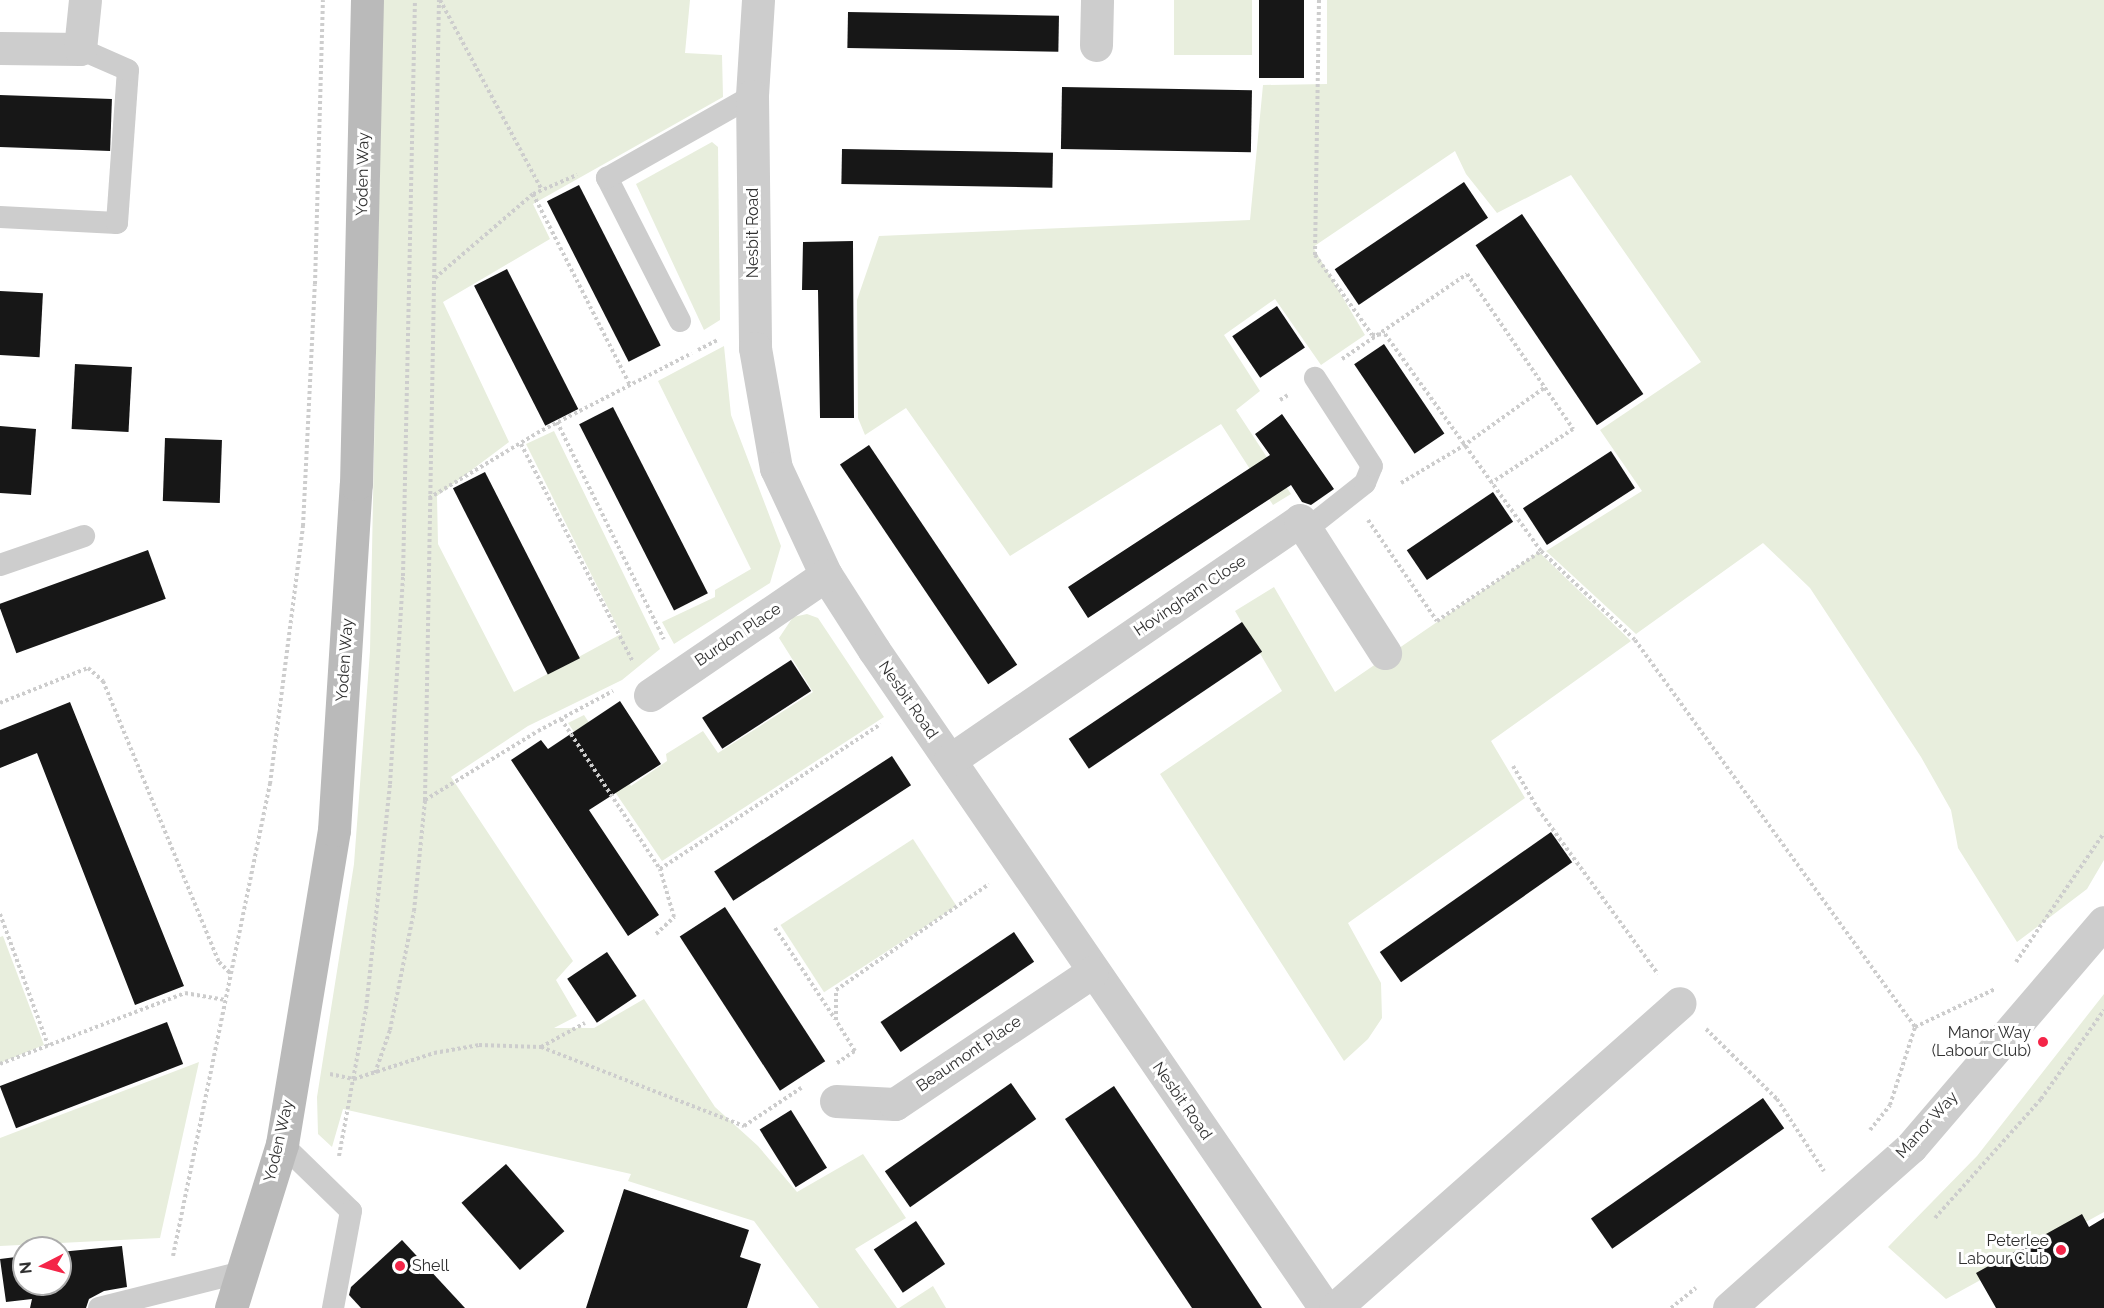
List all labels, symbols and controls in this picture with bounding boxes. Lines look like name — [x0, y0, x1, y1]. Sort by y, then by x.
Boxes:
street label: Yoden Way — [353, 132, 373, 216]
street label: Nesbit Road — [743, 188, 763, 278]
street label: Hovingham Close — [1130, 551, 1250, 641]
street label: Burdon Place — [691, 599, 785, 671]
street label: Yoden Way — [332, 617, 358, 703]
street label: Nesbit Road — [874, 657, 942, 743]
street label: Beaumont Place — [913, 1012, 1025, 1096]
place label: Manor Way (Labour Club) — [1931, 1023, 2031, 1061]
marker: Manor Way (Labour Club) — [2036, 1035, 2050, 1049]
street label: Nesbit Road — [1148, 1058, 1216, 1144]
street label: Manor Way — [1892, 1087, 1962, 1163]
street label: Yoden Way — [260, 1098, 298, 1184]
place label: Peterlee Labour Club — [1958, 1231, 2049, 1269]
north arrow — [12, 1236, 72, 1296]
marker: Peterlee Labour Club — [2054, 1243, 2068, 1257]
place label: Shell — [412, 1256, 449, 1276]
marker: Shell — [393, 1259, 407, 1273]
text: N — [16, 1261, 36, 1275]

